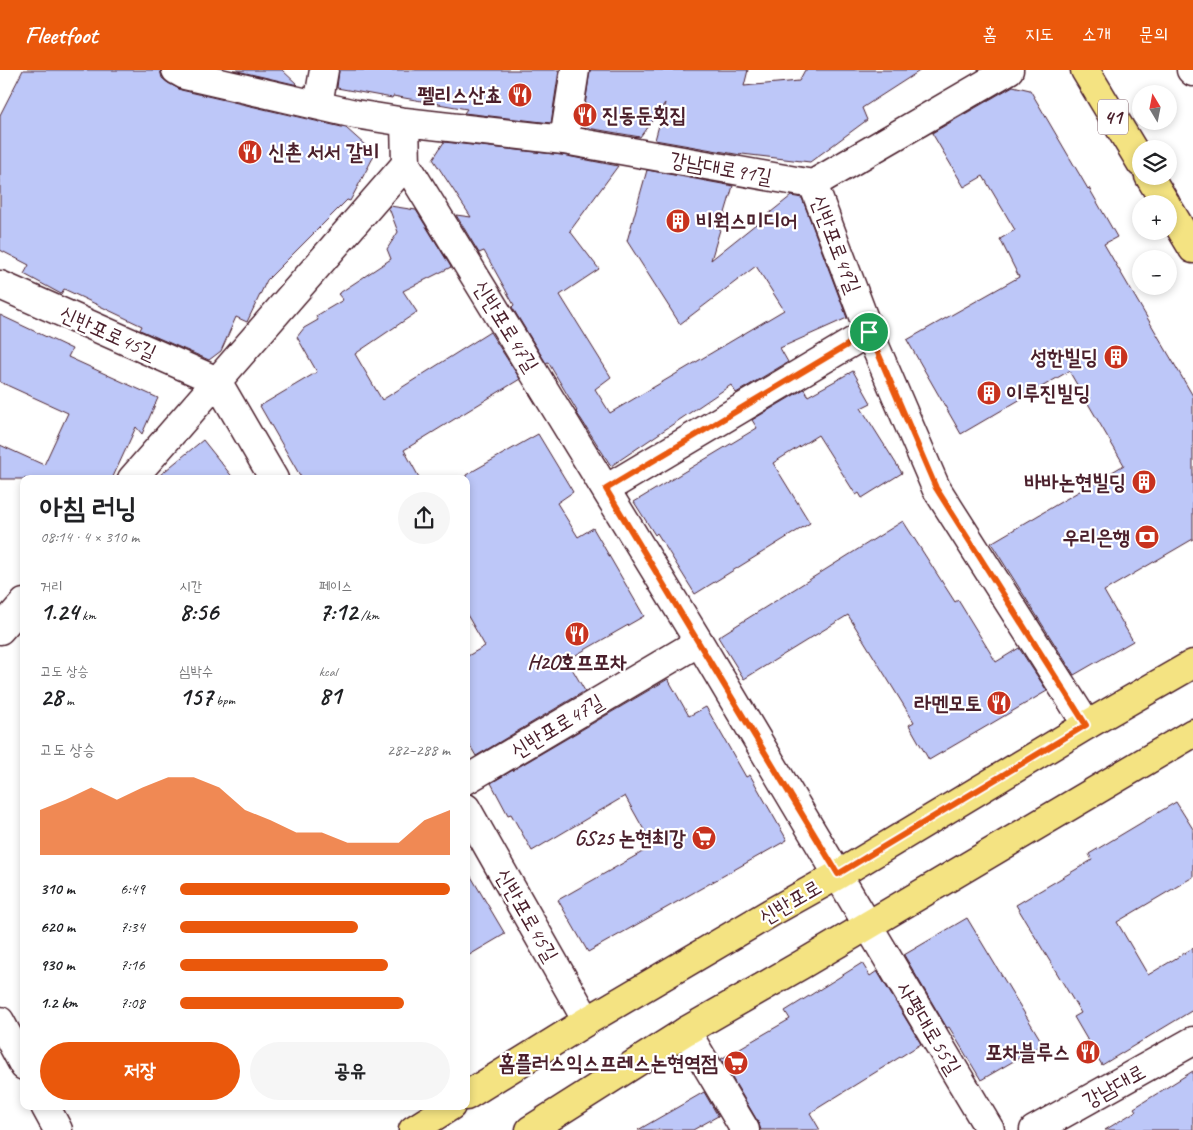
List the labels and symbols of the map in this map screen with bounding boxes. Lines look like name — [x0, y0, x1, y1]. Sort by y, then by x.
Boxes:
place label: 펠리스산쵸 — [418, 82, 502, 108]
restaurant icon: 펠리스산쵸 — [507, 82, 533, 108]
north arrow — [1132, 85, 1178, 130]
road number: 41 — [1098, 100, 1128, 134]
restaurant icon: 진동둔횟집 — [572, 102, 598, 128]
place label: 진동둔횟집 — [602, 102, 687, 128]
restaurant icon: 신촌 서서 갈비 — [237, 139, 263, 165]
place label: 신촌 서서 갈비 — [268, 139, 380, 165]
street label: 강남대로91길 — [668, 146, 774, 190]
street label: 신반포로49길 — [805, 191, 867, 297]
building icon: 비웍스미디어 — [665, 208, 691, 234]
place label: 비웍스미디어 — [696, 208, 797, 234]
street label: 신반포로47길 — [468, 275, 544, 377]
street label: 신반포로45길 — [55, 300, 161, 366]
pin — [848, 311, 890, 353]
place label: 성한빌딩 — [1030, 344, 1098, 370]
building icon: 성한빌딩 — [1103, 344, 1129, 370]
building icon: 이루진빌딩 — [976, 380, 1002, 406]
place label: 이루진빌딩 — [1006, 380, 1091, 406]
place label: 바바논현빌딩 — [1025, 469, 1126, 495]
building icon: 바바논현빌딩 — [1131, 469, 1157, 495]
place label: 우리은행 — [1062, 524, 1130, 550]
bank icon: 우리은행 — [1134, 524, 1160, 550]
restaurant icon: H2O호프포차 — [564, 621, 590, 647]
place label: H2O호프포차 — [527, 649, 627, 675]
street label: 신반포로47길 — [506, 688, 608, 764]
place label: 라멘모토 — [914, 690, 982, 716]
restaurant icon: 라멘모토 — [986, 690, 1012, 716]
place label: GS25 논현최강 — [574, 825, 686, 851]
supermarket icon: GS25 논현최강 — [691, 825, 717, 851]
street label: 신반포로45길 — [490, 864, 564, 966]
street label: 신반포로 — [754, 874, 826, 930]
street label: 사평대로55길 — [891, 977, 967, 1079]
place label: 포차블루스 — [986, 1039, 1070, 1065]
restaurant icon: 포차블루스 — [1075, 1039, 1101, 1065]
place label: 홈플러스익스프레스논현역점 — [498, 1050, 718, 1076]
supermarket icon: 홈플러스익스프레스논현역점 — [723, 1050, 749, 1076]
street label: 강남대로 — [1078, 1058, 1150, 1114]

